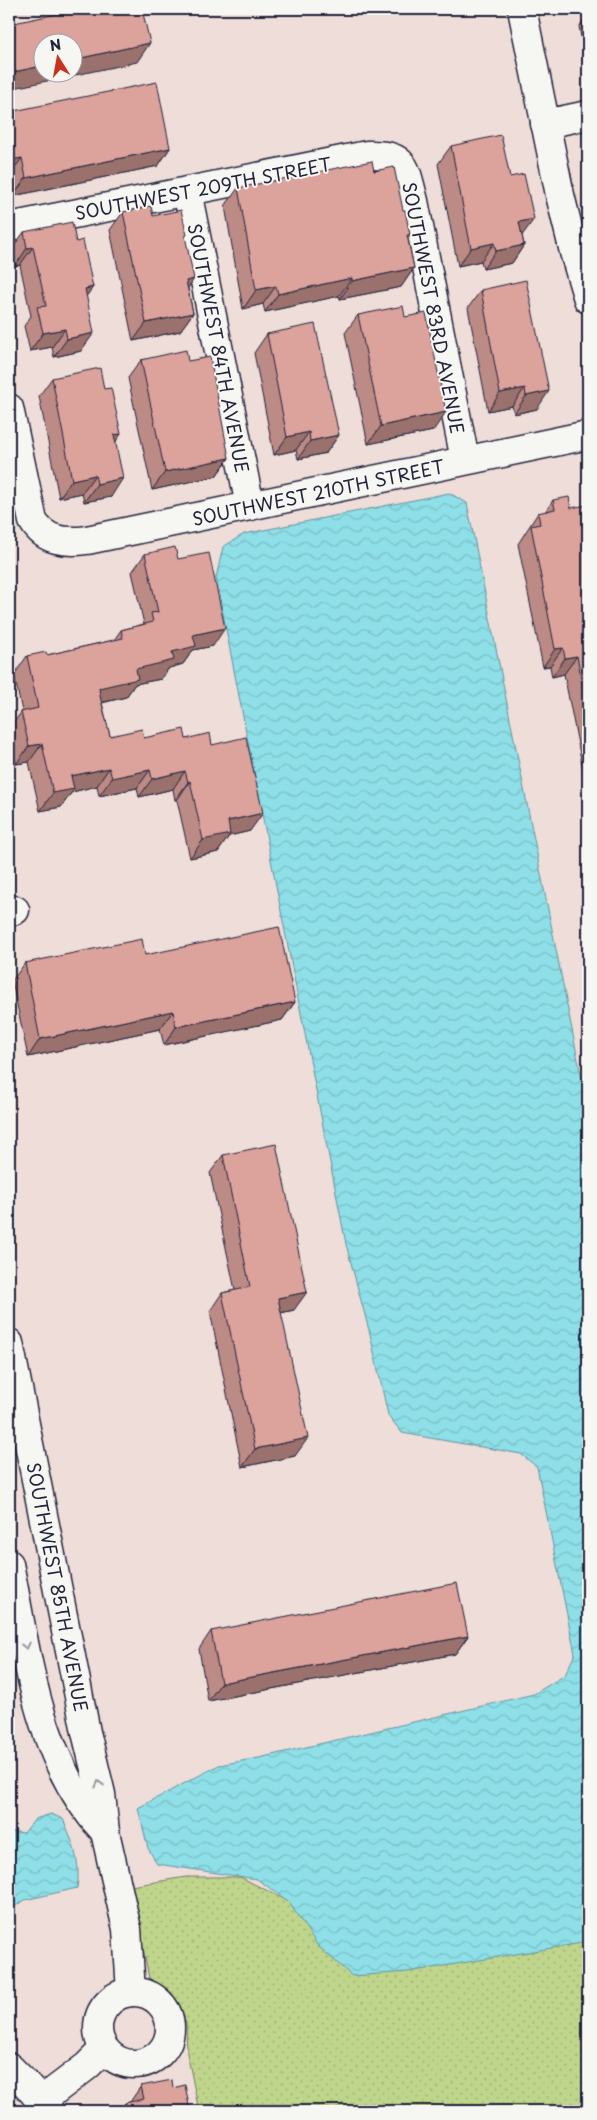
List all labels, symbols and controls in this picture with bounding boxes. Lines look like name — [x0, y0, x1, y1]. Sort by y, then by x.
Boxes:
north arrow — [32, 32, 82, 82]
text: N — [48, 33, 63, 56]
street label: SOUTHWEST 209TH STREET — [73, 150, 334, 226]
street label: SOUTHWEST 83RD AVENUE — [396, 180, 472, 436]
street label: SOUTHWEST 84TH AVENUE — [182, 221, 256, 475]
street label: SOUTHWEST 210TH STREET — [190, 452, 447, 532]
street label: SOUTHWEST 85TH AVENUE — [21, 1460, 95, 1714]
one-way arrow — [20, 1642, 31, 1650]
one-way arrow — [94, 1779, 105, 1788]

